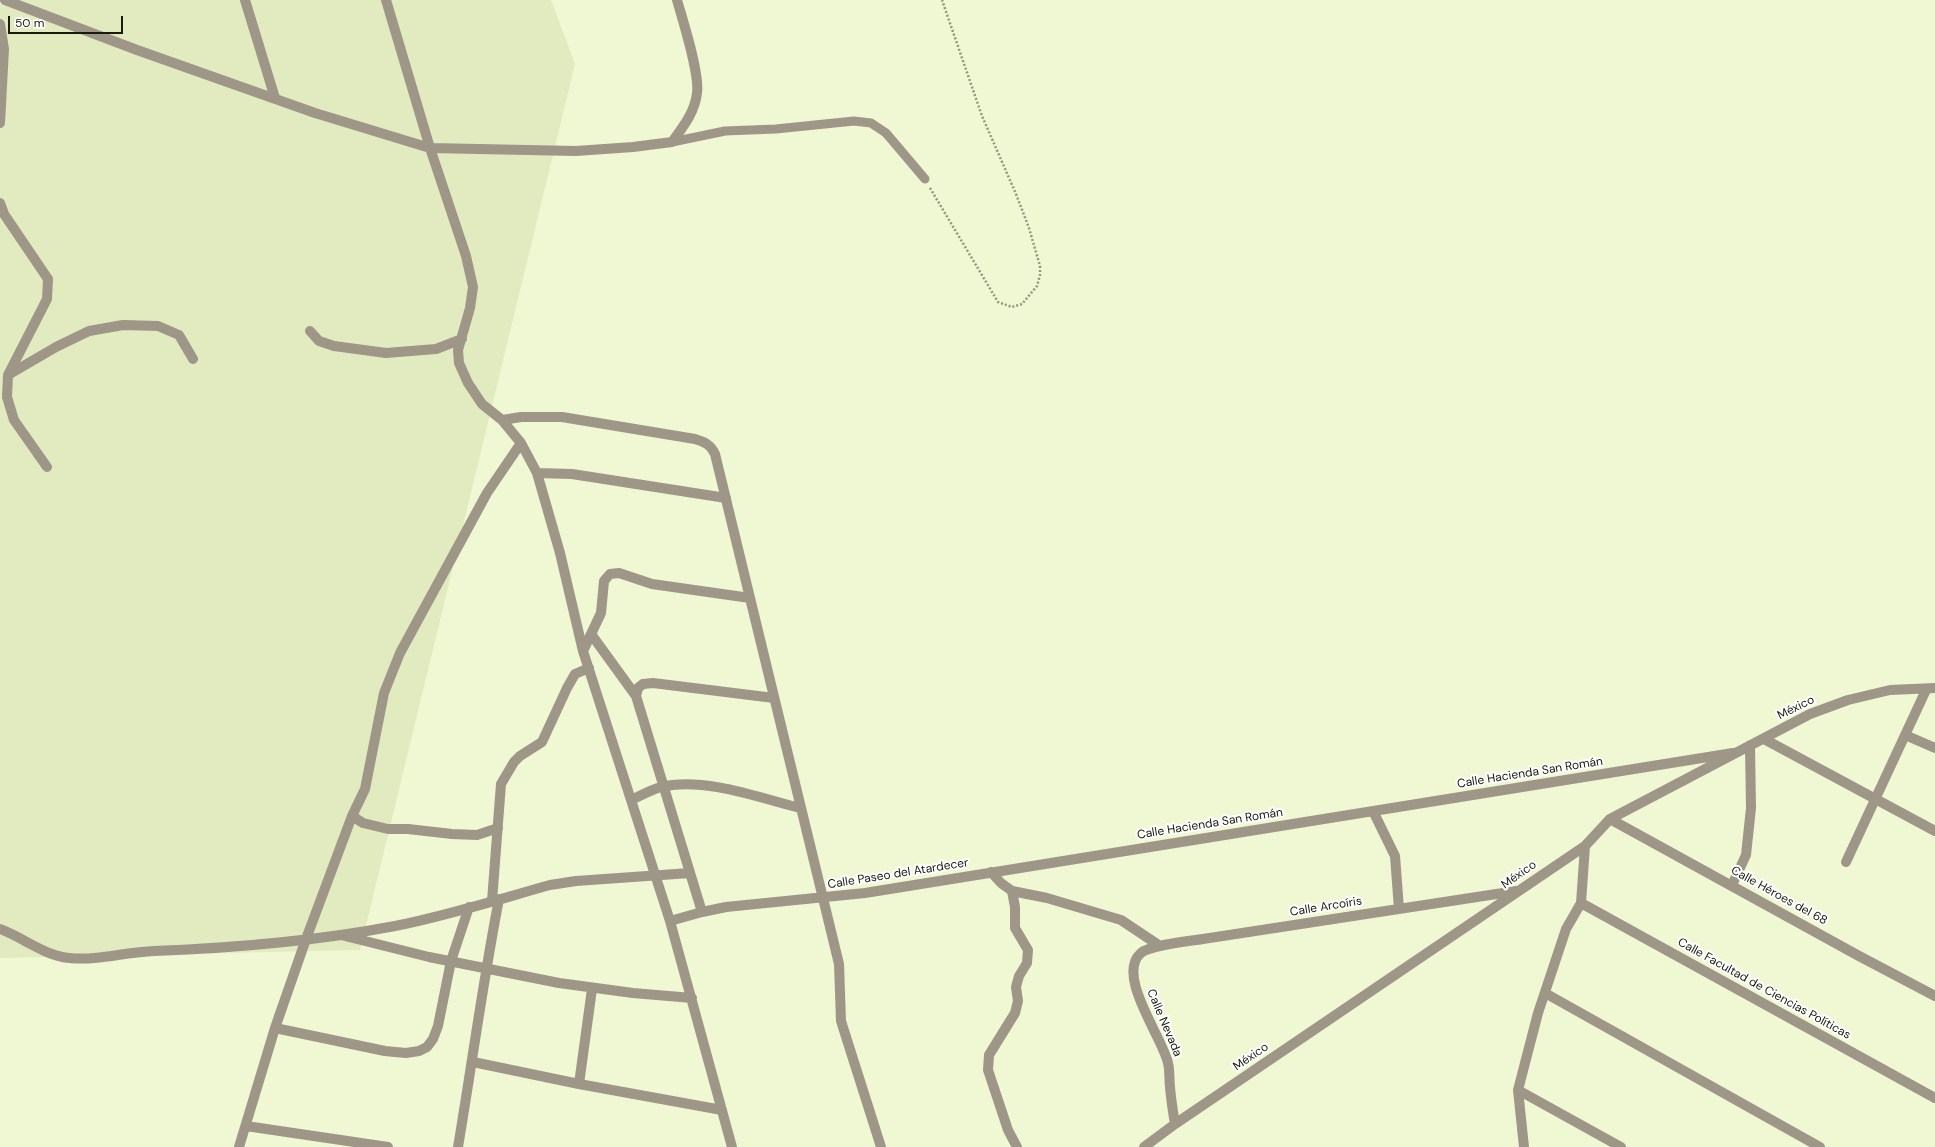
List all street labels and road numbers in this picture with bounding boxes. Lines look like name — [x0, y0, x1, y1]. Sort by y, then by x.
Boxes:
street label: México — [1775, 693, 1817, 723]
street label: Calle Hacienda San Román — [1456, 754, 1604, 792]
street label: Calle Hacienda San Román — [1136, 805, 1284, 843]
street label: Calle Paseo del Atardecer — [827, 856, 969, 892]
street label: México — [1499, 858, 1539, 892]
street label: Calle Héroes del 68 — [1728, 864, 1830, 928]
street label: Calle Arcoíris — [1289, 894, 1363, 920]
street label: Calle Facultad de Ciencias Políticas — [1675, 935, 1853, 1043]
street label: Calle Nevada — [1143, 987, 1185, 1059]
street label: México — [1231, 1040, 1271, 1074]

